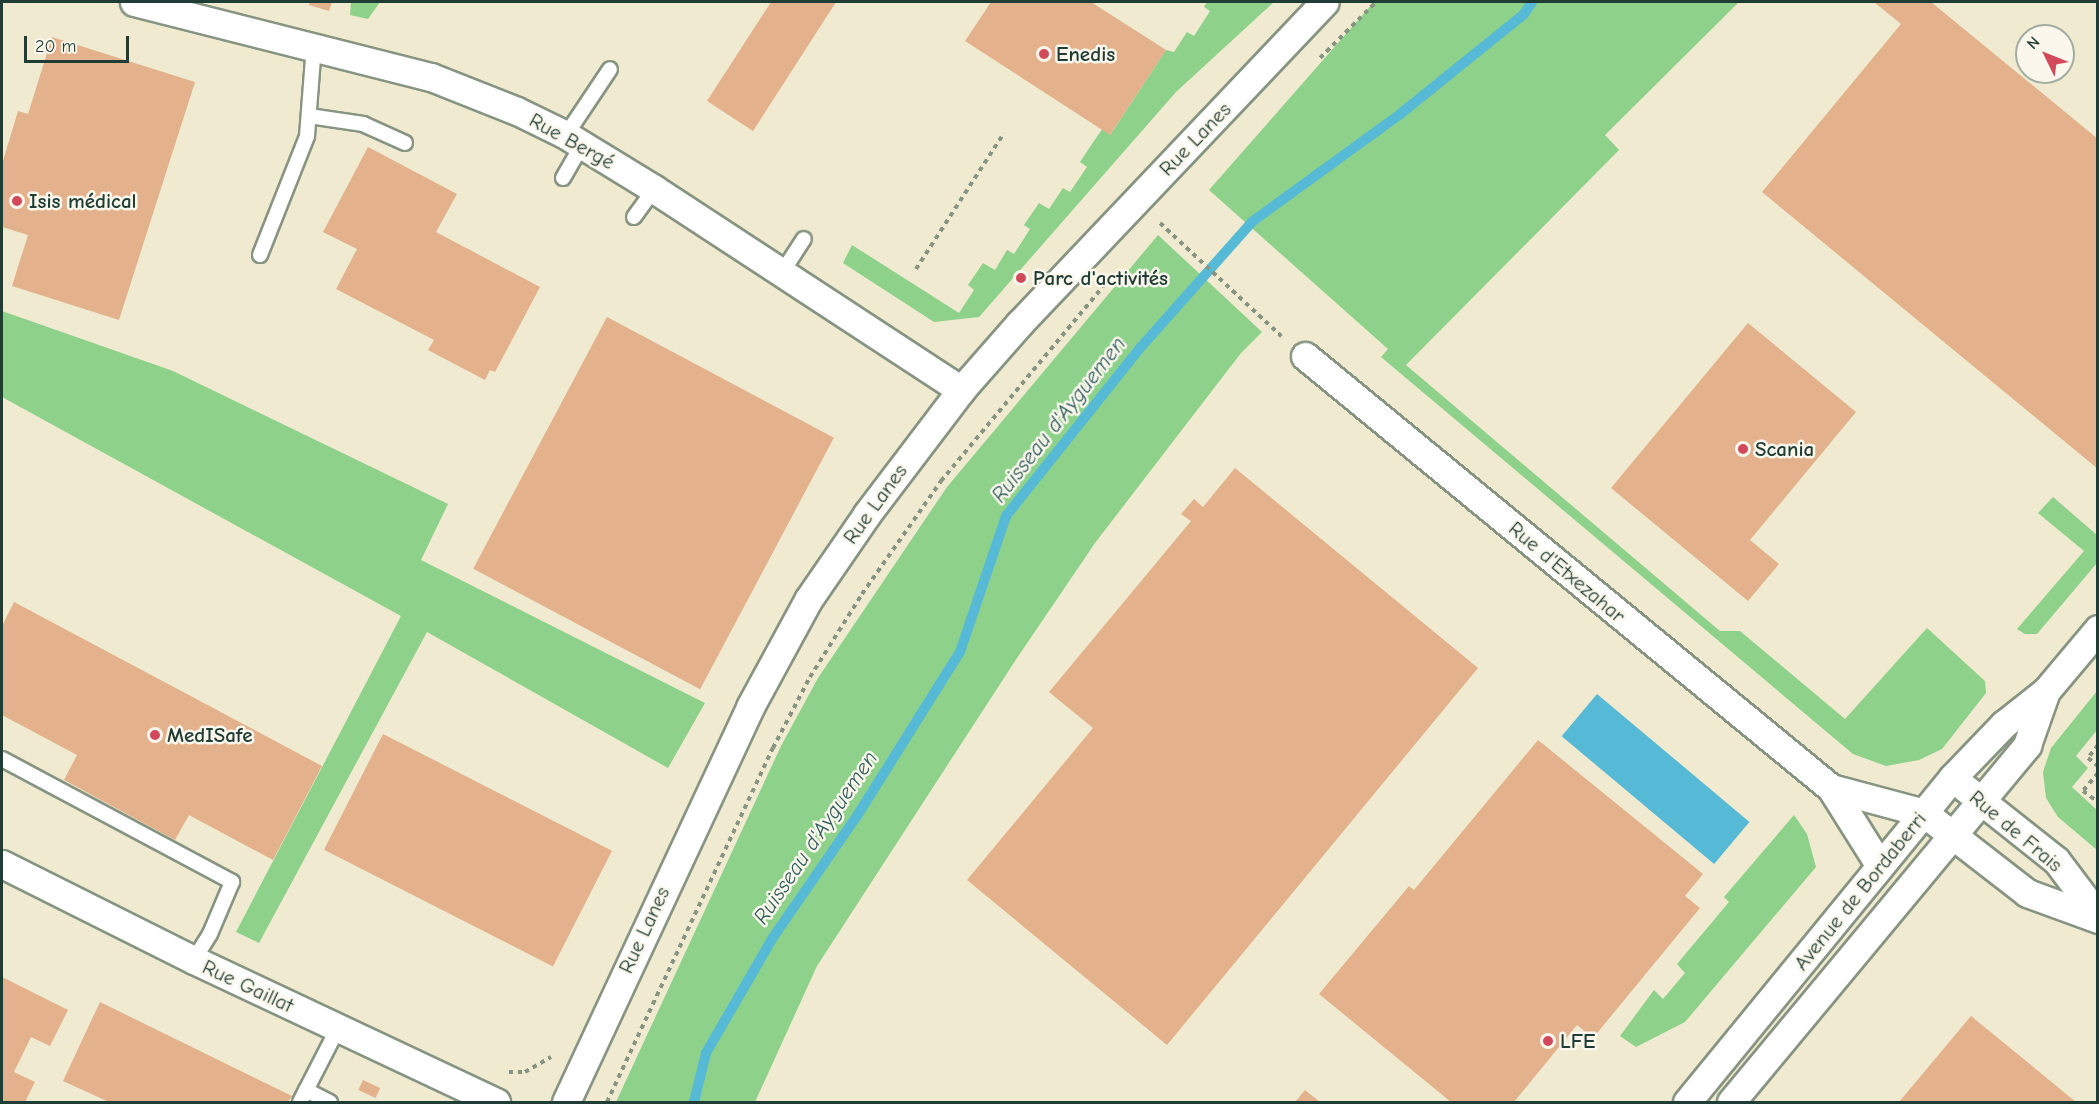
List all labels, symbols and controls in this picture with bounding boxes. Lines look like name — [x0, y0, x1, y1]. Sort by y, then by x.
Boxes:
scale bar — [27, 24, 132, 62]
north arrow — [2015, 24, 2075, 84]
text: N — [2023, 33, 2043, 53]
text: 20 m — [35, 36, 76, 57]
place label: Enedis — [1056, 41, 1115, 67]
marker: Enedis — [1037, 47, 1051, 61]
street label: Rue Lanes — [1154, 97, 1236, 181]
street label: Rue Bergé — [525, 107, 619, 175]
place label: Isis médical — [29, 188, 137, 214]
marker: Isis médical — [10, 194, 24, 208]
place label: Parc d'activités — [1033, 265, 1168, 291]
marker: Parc d'activités — [1014, 271, 1028, 285]
water label: Ruisseau d'Ayguemen — [986, 332, 1132, 508]
place label: Scania — [1755, 436, 1814, 462]
marker: Scania — [1736, 442, 1750, 456]
street label: Rue Lanes — [838, 459, 912, 549]
street label: Rue d'Etxezahar — [1504, 516, 1630, 628]
place label: MedISafe — [167, 722, 252, 748]
marker: MedISafe — [148, 728, 162, 742]
water label: Ruisseau d'Ayguemen — [748, 747, 884, 929]
street label: Rue de Frais — [1964, 785, 2068, 877]
street label: Avenue de Bordaberri — [1788, 807, 1932, 975]
street label: Rue Lanes — [613, 883, 675, 977]
street label: Rue Gaillat — [199, 954, 297, 1018]
place label: LFE — [1560, 1028, 1595, 1054]
marker: LFE — [1541, 1034, 1555, 1048]

